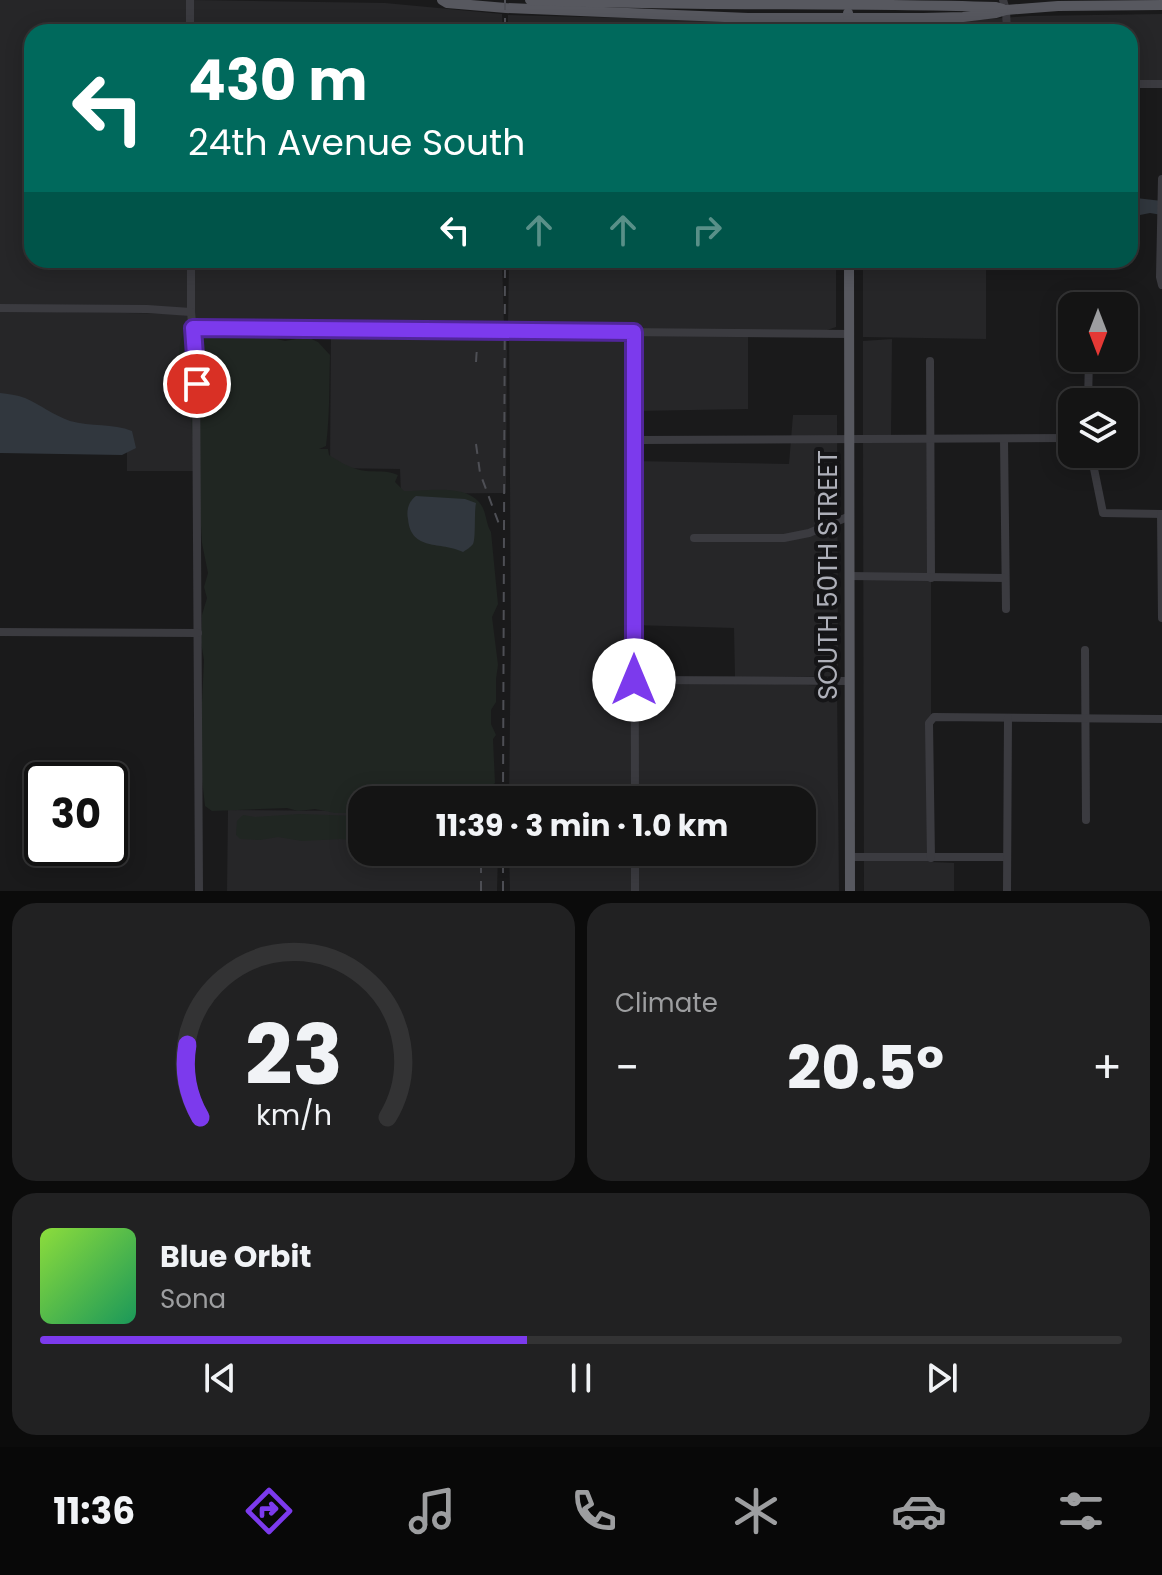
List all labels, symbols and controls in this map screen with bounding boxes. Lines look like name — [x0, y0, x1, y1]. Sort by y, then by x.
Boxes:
text: 430 m — [188, 41, 367, 120]
icon: left — [56, 56, 160, 160]
text: 24th Avenue South — [188, 117, 525, 168]
icon: left — [433, 208, 477, 252]
icon: ahead — [517, 208, 561, 252]
icon: ahead — [601, 208, 645, 252]
icon: right — [685, 208, 729, 252]
north arrow — [1058, 292, 1138, 372]
map controls — [1058, 292, 1138, 468]
pin — [163, 350, 231, 418]
icon: arrive — [175, 362, 219, 406]
button: layers — [1058, 388, 1138, 468]
street label: SOUTH 50TH STREET — [810, 450, 846, 700]
position arrow — [592, 638, 676, 722]
speed limit sign: 30 — [24, 762, 128, 866]
text: 11:39 · 3 min · 1.0 km — [436, 804, 728, 847]
text: Climate — [615, 985, 718, 1021]
text: 23 — [245, 997, 342, 1113]
text: 20.5° — [787, 1026, 944, 1110]
text: − — [615, 1037, 639, 1098]
text: + — [1092, 1037, 1122, 1098]
text: km/h — [255, 1095, 332, 1135]
text: Blue Orbit — [160, 1235, 312, 1278]
text: Sona — [160, 1281, 226, 1317]
icon: previous — [198, 1356, 242, 1400]
icon: pause — [559, 1356, 603, 1400]
icon: next — [920, 1356, 964, 1400]
icon: directions — [241, 1483, 297, 1539]
icon: music — [404, 1483, 460, 1539]
icon: phone — [566, 1483, 622, 1539]
icon: climate — [728, 1483, 784, 1539]
icon: car — [891, 1483, 947, 1539]
icon: filters — [1053, 1483, 1109, 1539]
text: 11:36 — [53, 1486, 135, 1537]

